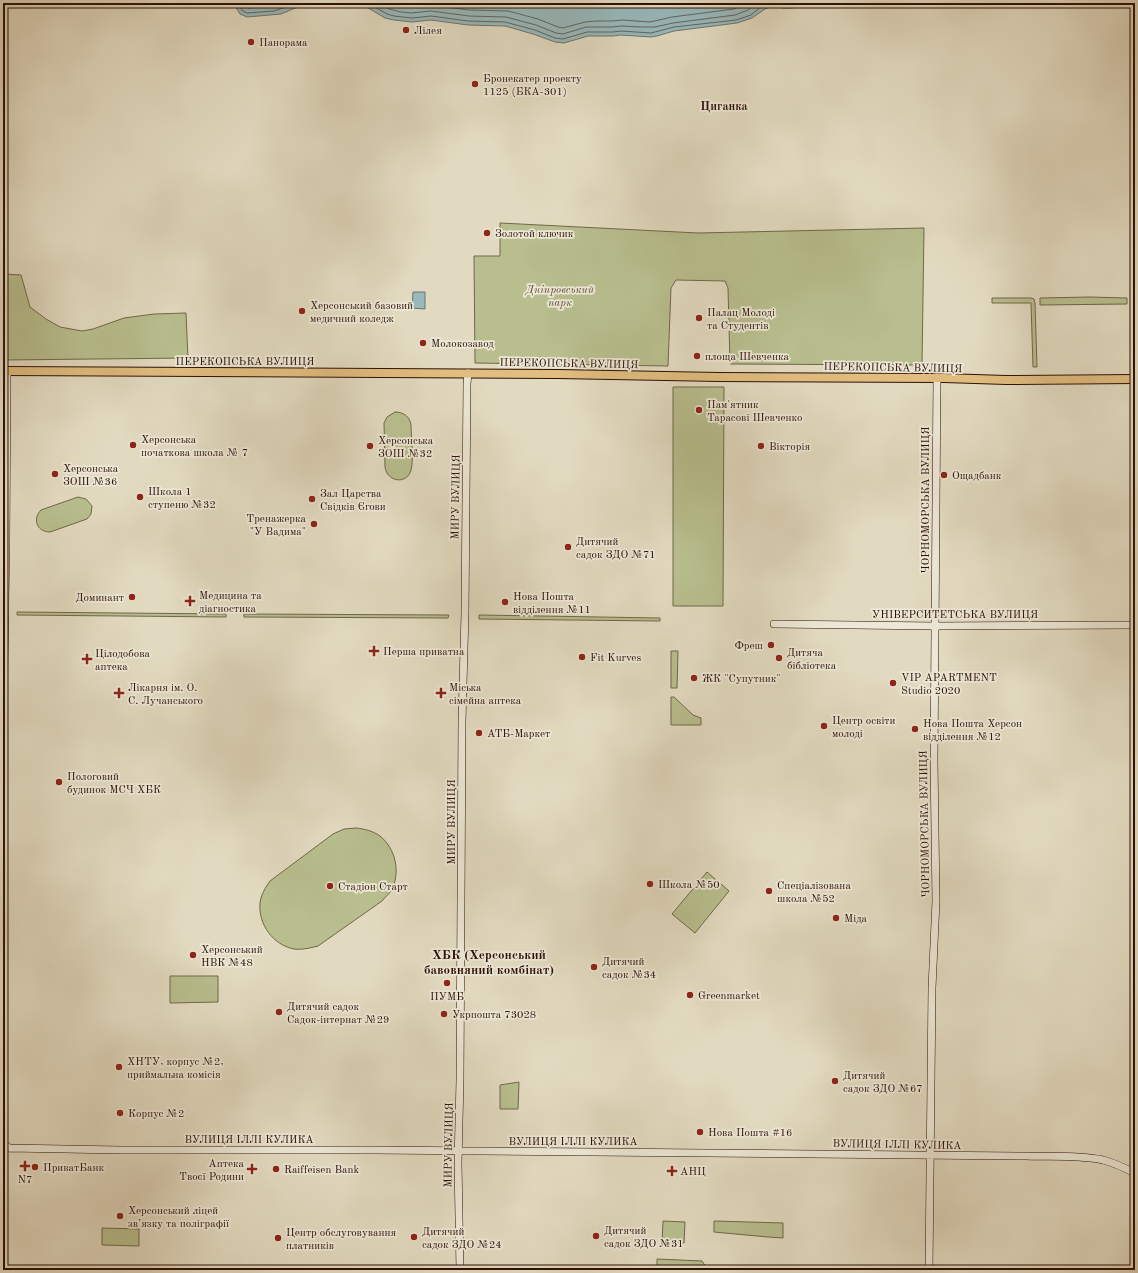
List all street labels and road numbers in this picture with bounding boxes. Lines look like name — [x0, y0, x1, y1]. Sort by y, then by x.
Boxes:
street label: ПЕРЕКОПСЬКА ВУЛИЦЯ — [176, 357, 314, 368]
street label: ПЕРЕКОПСЬКА ВУЛИЦЯ — [499, 358, 639, 371]
street label: ПЕРЕКОПСЬКА ВУЛИЦЯ — [823, 362, 963, 375]
street label: ЧОРНОМОРСЬКА ВУЛИЦЯ — [921, 426, 932, 574]
street label: МИРУ ВУЛИЦЯ — [450, 454, 463, 540]
street label: УНІВЕРСИТЕТСЬКА ВУЛИЦЯ — [872, 610, 1038, 621]
street label: ЧОРНОМОРСЬКА ВУЛИЦЯ — [919, 750, 932, 898]
street label: МИРУ ВУЛИЦЯ — [447, 779, 458, 865]
street label: МИРУ ВУЛИЦЯ — [443, 1102, 456, 1188]
street label: ВУЛИЦЯ ІЛЛІ КУЛИКА — [184, 1135, 314, 1146]
street label: ВУЛИЦЯ ІЛЛІ КУЛИКА — [508, 1137, 638, 1148]
street label: ВУЛИЦЯ ІЛЛІ КУЛИКА — [832, 1139, 962, 1152]

